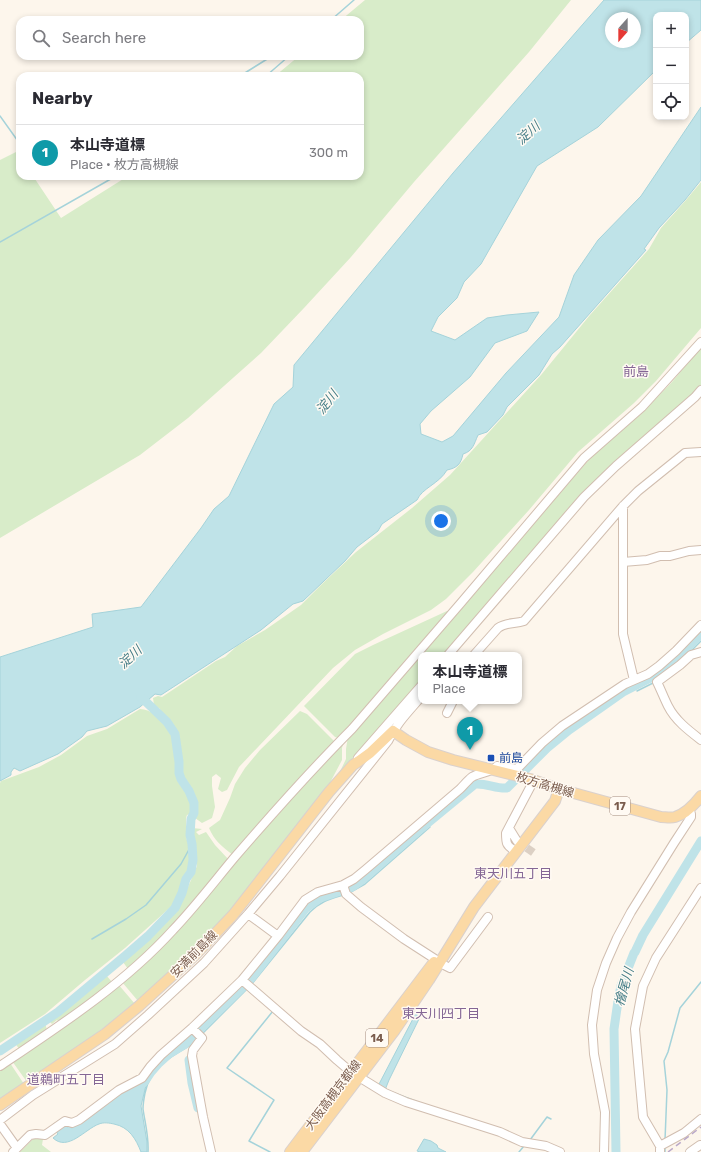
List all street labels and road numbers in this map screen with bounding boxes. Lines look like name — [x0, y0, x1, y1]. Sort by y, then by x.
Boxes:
street label: 枚方高槻線 — [514, 770, 576, 800]
road number: 17 — [610, 797, 630, 815]
street label: 安満前島線 — [168, 928, 220, 980]
road number: 14 — [366, 1029, 388, 1047]
street label: 大阪高槻京都線 — [302, 1057, 364, 1133]

